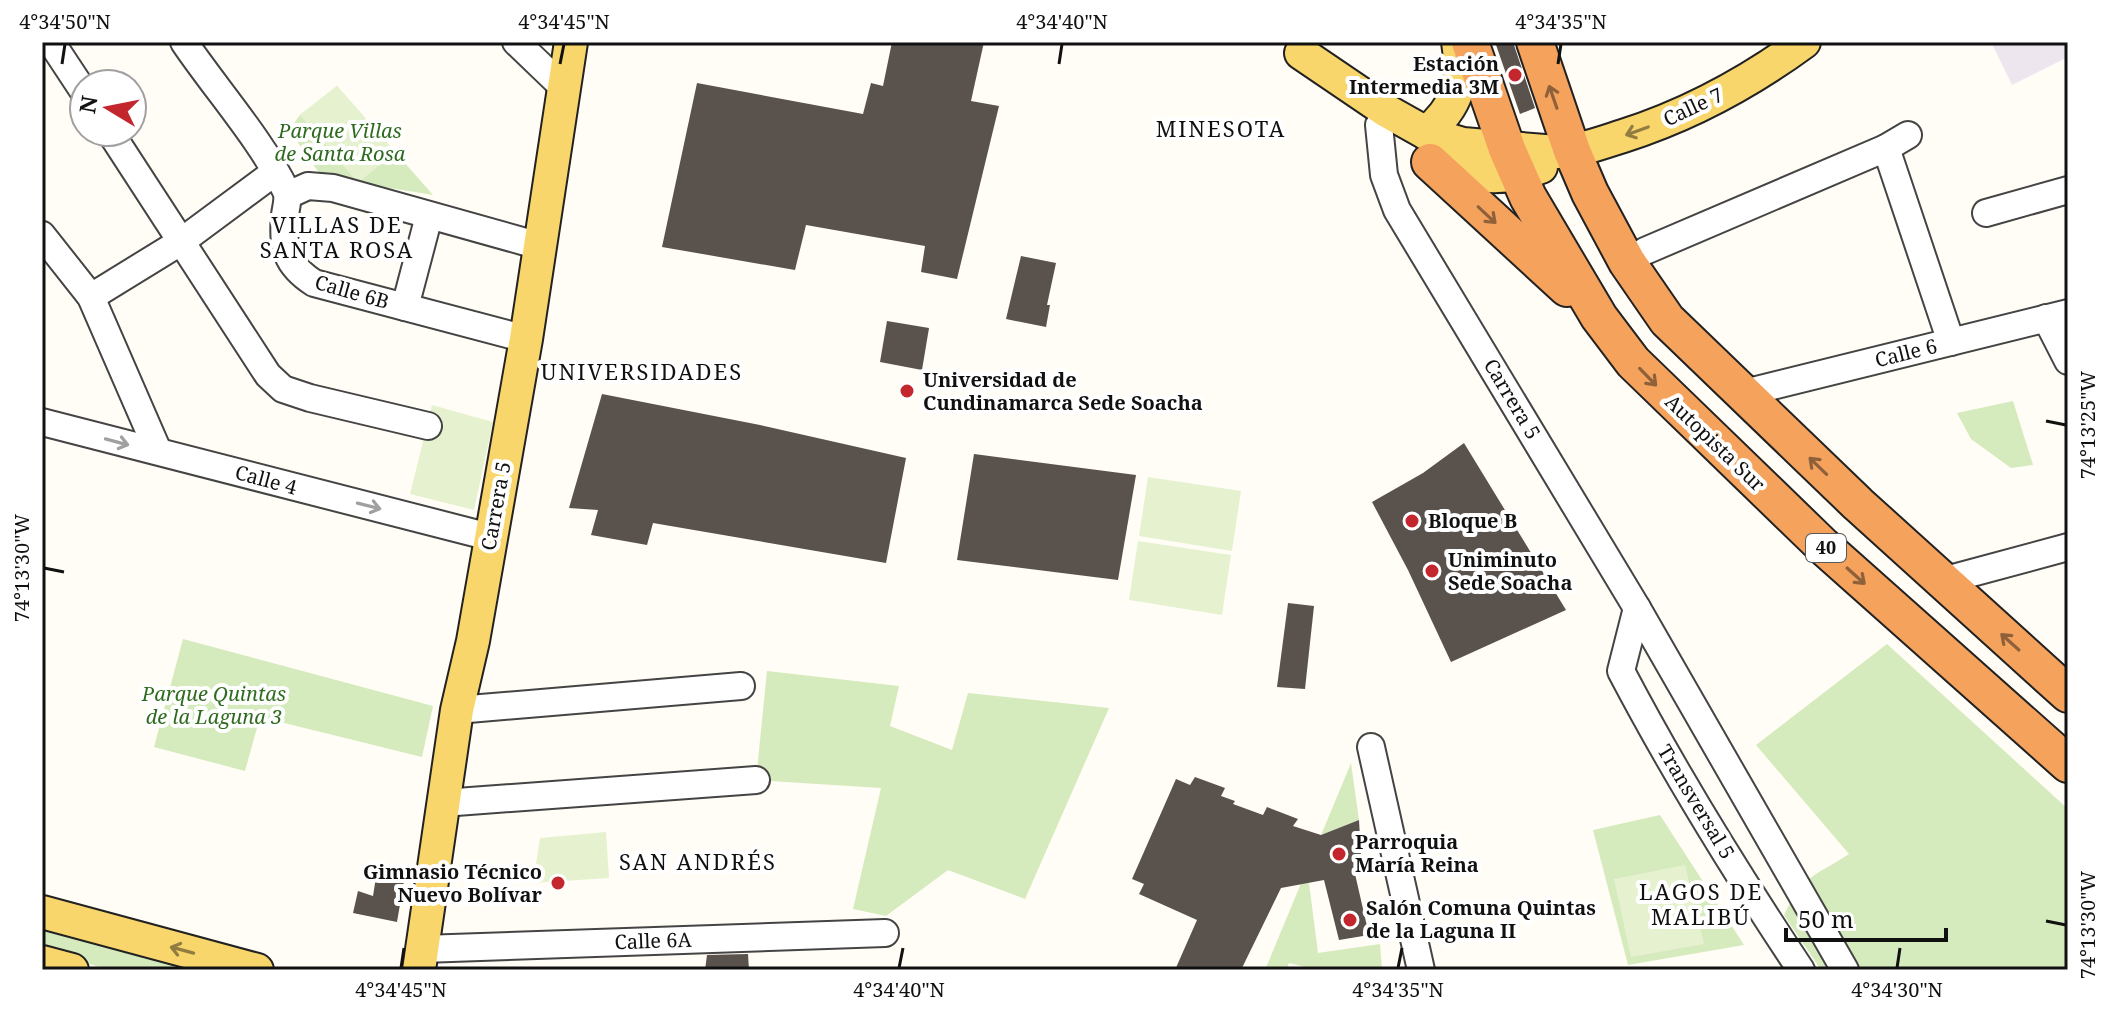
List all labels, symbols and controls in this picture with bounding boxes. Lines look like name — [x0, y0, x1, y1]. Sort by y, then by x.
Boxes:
text: 4°34'50"N — [19, 8, 111, 35]
text: 4°34'45"N — [518, 8, 610, 35]
text: 4°34'40"N — [1016, 8, 1108, 35]
text: 4°34'35"N — [1515, 8, 1607, 35]
place label: Estación Intermedia 3M — [1349, 50, 1499, 100]
marker: Estación Intermedia 3M — [1506, 66, 1524, 84]
north arrow — [68, 68, 148, 148]
street label: Calle 7 — [1659, 81, 1727, 132]
one-way arrow — [1544, 85, 1559, 110]
text: N — [71, 93, 104, 115]
district label: MINESOTA — [1156, 113, 1286, 143]
park label: Parque Villas de Santa Rosa — [275, 117, 406, 167]
one-way arrow — [1626, 125, 1650, 139]
one-way arrow — [1477, 205, 1497, 223]
district label: VILLAS DE SANTA ROSA — [260, 209, 414, 264]
street label: Calle 6B — [312, 268, 392, 315]
street label: Calle 6 — [1872, 332, 1940, 373]
street label: Carrera 5 — [1478, 353, 1547, 444]
district label: UNIVERSIDADES — [541, 356, 743, 386]
place label: Universidad de Cundinamarca Sede Soacha — [923, 366, 1203, 416]
one-way arrow — [1638, 367, 1656, 387]
text: 74°13'25"W — [2074, 371, 2101, 479]
marker: Universidad de Cundinamarca Sede Soacha — [898, 382, 916, 400]
street label: Autopista Sur — [1660, 388, 1772, 498]
one-way arrow — [104, 435, 130, 450]
one-way arrow — [1809, 457, 1829, 475]
street label: Calle 4 — [232, 458, 300, 501]
street label: Carrera 5 — [474, 459, 517, 552]
one-way arrow — [356, 500, 382, 515]
place label: Bloque B — [1428, 507, 1517, 534]
marker: Bloque B — [1403, 512, 1421, 530]
text: 74°13'30"W — [8, 514, 35, 622]
road number: 40 — [1806, 534, 1846, 562]
place label: Uniminuto Sede Soacha — [1448, 546, 1572, 596]
marker: Uniminuto Sede Soacha — [1423, 562, 1441, 580]
one-way arrow — [1846, 567, 1866, 585]
one-way arrow — [2000, 632, 2020, 651]
park label: Parque Quintas de la Laguna 3 — [141, 680, 286, 730]
street label: Transversal 5 — [1652, 739, 1741, 864]
place label: Parroquia María Reina — [1355, 828, 1479, 878]
marker: Parroquia María Reina — [1330, 845, 1348, 863]
district label: SAN ANDRÉS — [619, 846, 777, 876]
place label: Gimnasio Técnico Nuevo Bolívar — [363, 858, 543, 908]
text: 74°13'30"W — [2074, 871, 2101, 979]
marker: Gimnasio Técnico Nuevo Bolívar — [549, 874, 567, 892]
district label: LAGOS DE MALIBÚ — [1639, 876, 1763, 931]
scale bar — [1786, 892, 1946, 942]
place label: Salón Comuna Quintas de la Laguna II — [1366, 894, 1596, 944]
text: 50 m — [1798, 902, 1854, 935]
marker: Salón Comuna Quintas de la Laguna II — [1341, 911, 1359, 929]
street label: Calle 6A — [614, 926, 693, 955]
one-way arrow — [170, 941, 196, 956]
text: 4°34'45"N — [355, 976, 447, 1003]
text: 4°34'40"N — [853, 976, 945, 1003]
text: 4°34'35"N — [1352, 976, 1444, 1003]
text: 4°34'30"N — [1851, 976, 1943, 1003]

